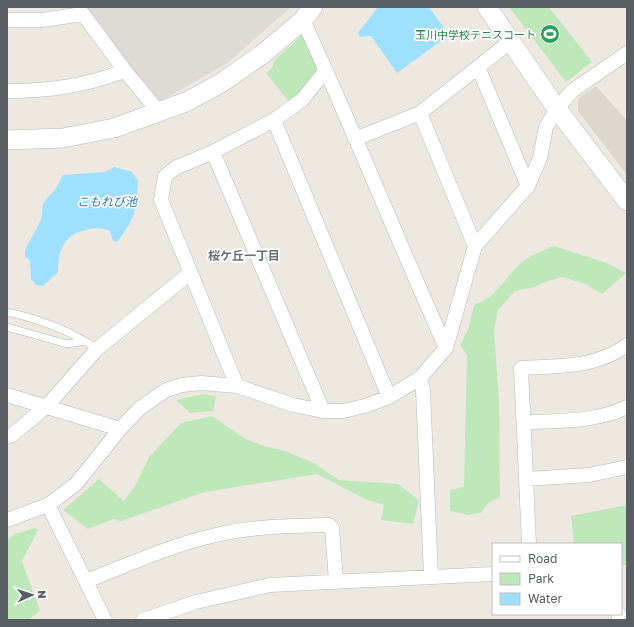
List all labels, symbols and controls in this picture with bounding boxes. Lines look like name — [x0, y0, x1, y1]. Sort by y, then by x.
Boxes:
sports icon: 玉川中学校テニスコート — [539, 23, 561, 45]
place label: 玉川中学校テニスコート — [415, 28, 536, 41]
water label: こもれび池 — [77, 194, 138, 209]
district label: 桜ケ丘一丁目 — [208, 248, 280, 263]
legend — [492, 543, 622, 615]
text: Road — [528, 551, 557, 566]
text: Park — [528, 571, 554, 586]
north arrow — [12, 575, 52, 615]
text: N — [36, 590, 49, 599]
text: Water — [528, 591, 562, 606]

